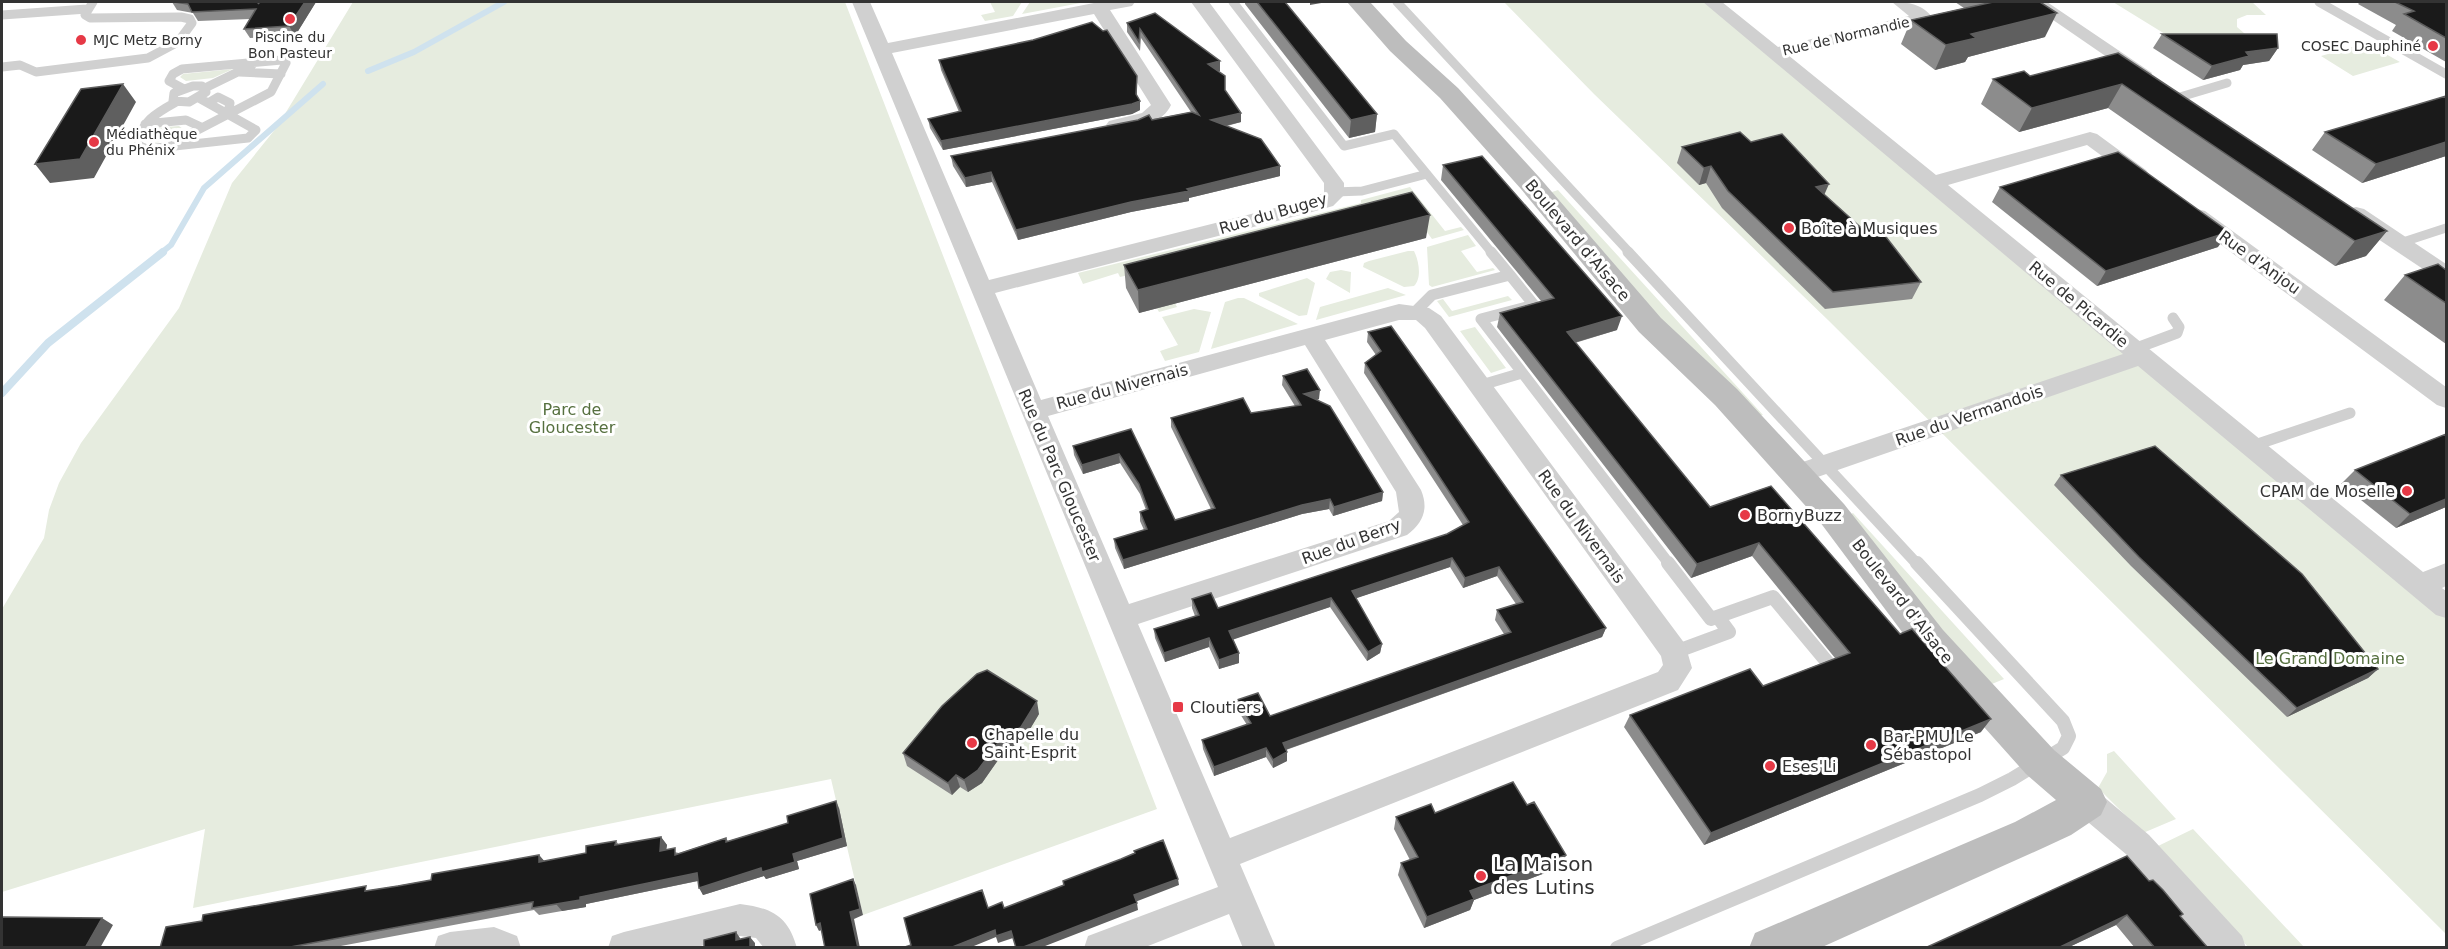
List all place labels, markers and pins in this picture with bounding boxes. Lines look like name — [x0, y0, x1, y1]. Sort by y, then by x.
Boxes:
marker: Piscine du Bon Pasteur — [283, 12, 297, 26]
place label: Piscine du Bon Pasteur — [248, 29, 332, 61]
place label: MJC Metz Borny — [93, 32, 202, 48]
marker: MJC Metz Borny — [74, 33, 88, 47]
place label: COSEC Dauphiné — [2301, 38, 2421, 54]
marker: COSEC Dauphiné — [2426, 39, 2440, 53]
place label: Médiathèque du Phénix — [106, 126, 197, 158]
marker: Médiathèque du Phénix — [87, 135, 101, 149]
place label: Boîte à Musiques — [1801, 219, 1938, 238]
marker: Boîte à Musiques — [1782, 221, 1796, 235]
place label: CPAM de Moselle — [2260, 482, 2395, 501]
marker: CPAM de Moselle — [2400, 484, 2414, 498]
place label: BornyBuzz — [1757, 506, 1842, 525]
marker: BornyBuzz — [1738, 508, 1752, 522]
place label: Cloutiers — [1190, 698, 1261, 717]
marker: Cloutiers — [1171, 700, 1185, 714]
place label: Chapelle du Saint-Esprit — [984, 725, 1079, 762]
place label: Bar-PMU Le Sébastopol — [1883, 727, 1974, 764]
marker: Chapelle du Saint-Esprit — [965, 736, 979, 750]
marker: Bar-PMU Le Sébastopol — [1864, 738, 1878, 752]
place label: Eses'Li — [1782, 757, 1836, 776]
marker: Eses'Li — [1763, 759, 1777, 773]
place label: La Maison des Lutins — [1493, 852, 1595, 899]
marker: La Maison des Lutins — [1474, 869, 1488, 883]

